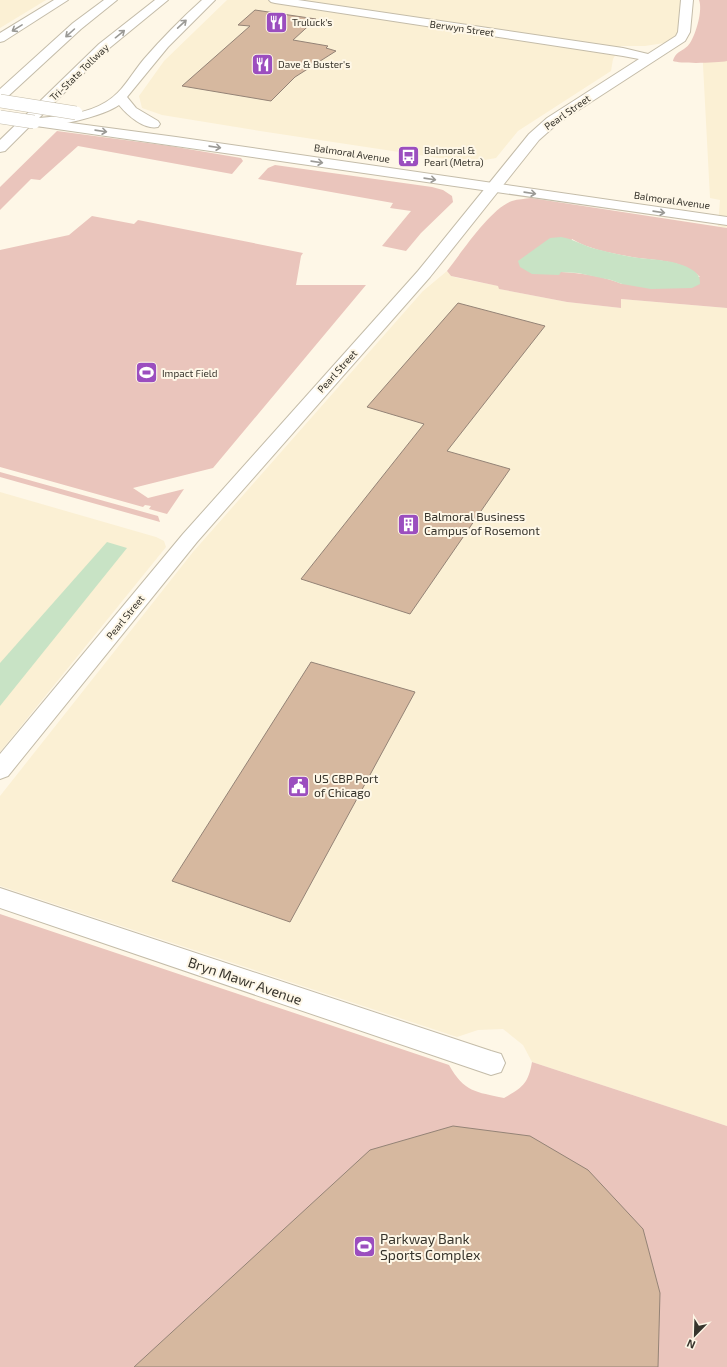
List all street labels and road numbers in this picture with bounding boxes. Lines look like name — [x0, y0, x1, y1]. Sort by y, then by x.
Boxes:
street label: Berwyn Street — [429, 18, 495, 38]
street label: Tri-State Tollway — [47, 40, 111, 103]
street label: Pearl Street — [542, 92, 592, 132]
street label: Balmoral Avenue — [313, 141, 391, 165]
street label: Balmoral Avenue — [633, 189, 711, 211]
street label: Pearl Street — [315, 347, 359, 395]
street label: Pearl Street — [104, 592, 147, 642]
street label: Bryn Mawr Avenue — [186, 953, 304, 1008]

